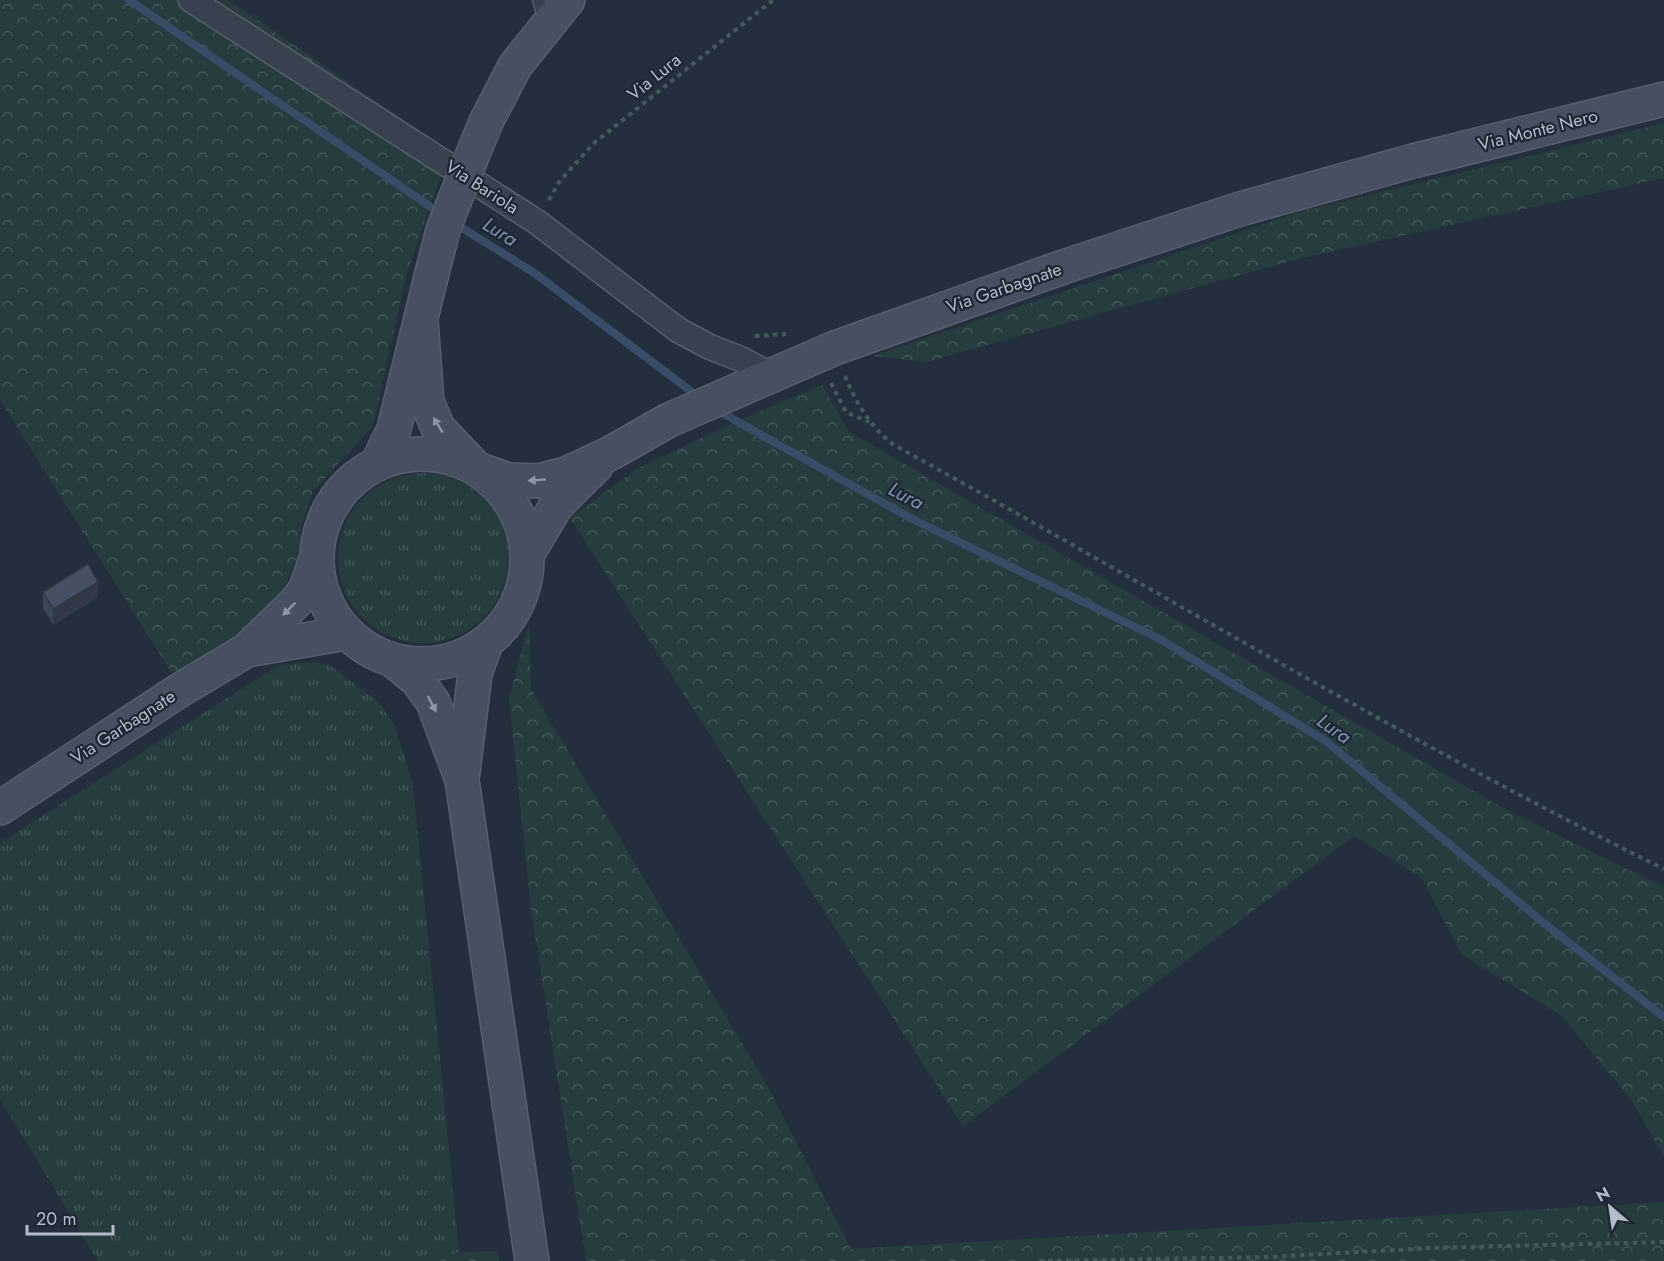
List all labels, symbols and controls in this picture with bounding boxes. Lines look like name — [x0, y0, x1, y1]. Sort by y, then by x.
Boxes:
street label: Via Lura — [621, 47, 687, 107]
street label: Via Monte Nero — [1475, 103, 1601, 157]
street label: Via Bariola — [440, 154, 524, 220]
water label: Lura — [477, 210, 523, 254]
street label: Via Garbagnate — [943, 256, 1065, 320]
one-way arrow — [433, 417, 444, 434]
one-way arrow — [527, 475, 546, 484]
water label: Lura — [883, 475, 929, 517]
one-way arrow — [282, 602, 296, 617]
street label: Via Garbagnate — [65, 683, 181, 771]
one-way arrow — [427, 696, 437, 713]
water label: Lura — [1311, 707, 1357, 751]
north arrow — [1580, 1177, 1640, 1237]
text: N — [1592, 1181, 1614, 1207]
scale bar — [27, 1198, 112, 1236]
text: 20 m — [36, 1206, 76, 1232]

